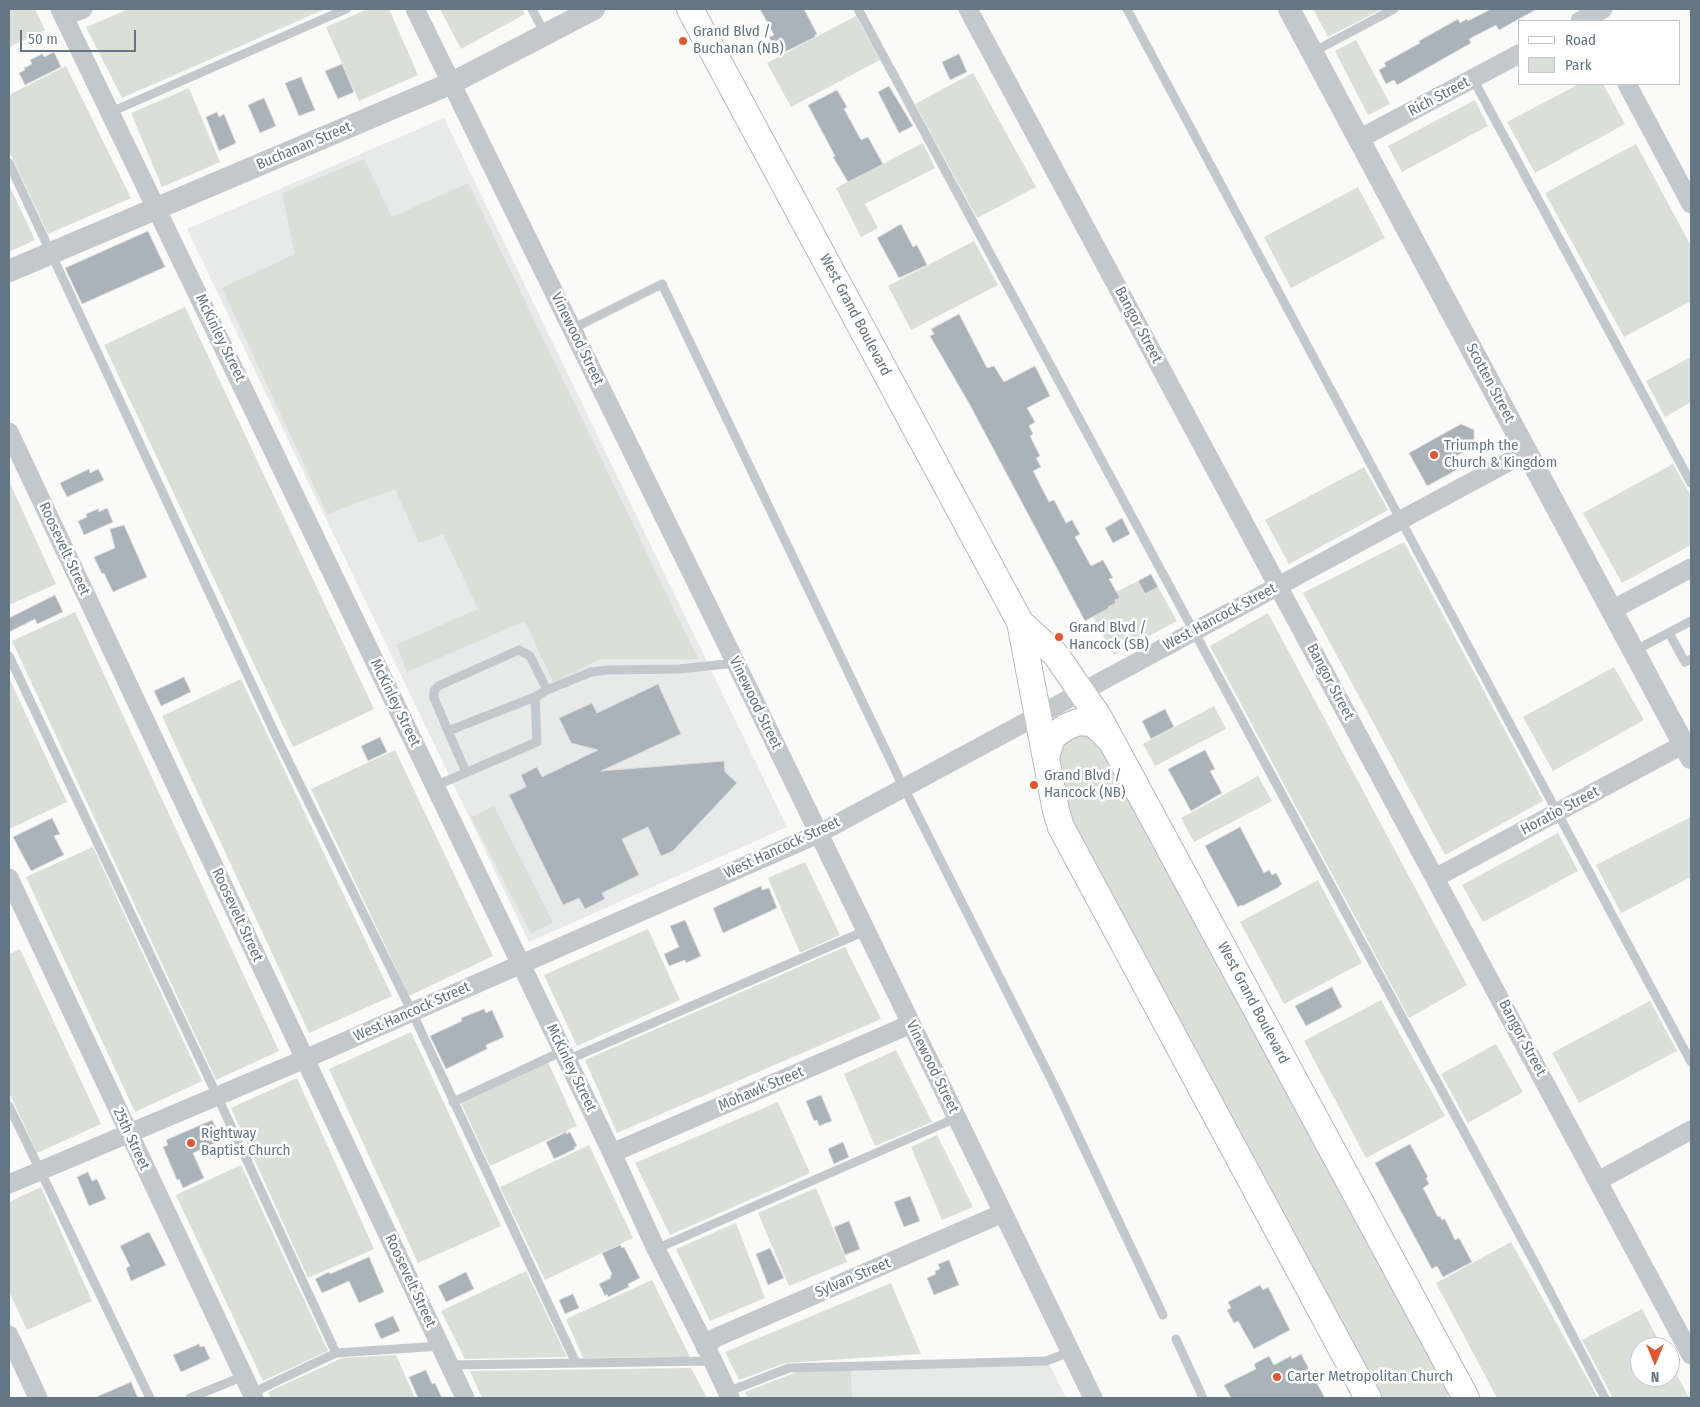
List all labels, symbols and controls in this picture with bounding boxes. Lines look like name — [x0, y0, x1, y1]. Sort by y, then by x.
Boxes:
scale bar — [22, 20, 139, 52]
legend — [1518, 20, 1680, 85]
place label: Grand Blvd / Buchanan (NB) — [693, 23, 784, 58]
text: 50 m — [28, 30, 58, 48]
text: Road — [1565, 31, 1596, 49]
marker: Grand Blvd / Buchanan (NB) — [677, 35, 689, 47]
text: Park — [1565, 56, 1592, 74]
street label: Rich Street — [1405, 73, 1473, 121]
street label: Buchanan Street — [254, 118, 354, 174]
street label: West Grand Boulevard — [815, 251, 895, 379]
street label: Bangor Street — [1110, 284, 1166, 366]
street label: Vinewood Street — [547, 290, 607, 388]
street label: McKinley Street — [191, 291, 249, 385]
street label: Scotten Street — [1462, 340, 1518, 426]
place label: Triumph the Church & Kingdom — [1444, 437, 1557, 472]
marker: Triumph the Church & Kingdom — [1428, 449, 1440, 461]
street label: Roosevelt Street — [35, 500, 93, 598]
street label: West Hancock Street — [1160, 580, 1280, 654]
place label: Grand Blvd / Hancock (SB) — [1069, 619, 1149, 654]
marker: Grand Blvd / Hancock (SB) — [1053, 631, 1065, 643]
street label: Bangor Street — [1302, 641, 1358, 723]
street label: Vinewood Street — [725, 654, 785, 752]
street label: McKinley Street — [366, 656, 424, 750]
place label: Grand Blvd / Hancock (NB) — [1044, 767, 1125, 802]
marker: Grand Blvd / Hancock (NB) — [1028, 779, 1040, 791]
street label: Horatio Street — [1518, 783, 1602, 839]
street label: West Hancock Street — [721, 813, 843, 883]
street label: Roosevelt Street — [208, 866, 266, 964]
street label: West Grand Boulevard — [1213, 939, 1293, 1067]
street label: West Hancock Street — [351, 978, 473, 1046]
street label: Bangor Street — [1494, 997, 1550, 1079]
street label: Vinewood Street — [902, 1018, 962, 1116]
street label: McKinley Street — [542, 1021, 600, 1115]
street label: Mohawk Street — [716, 1063, 806, 1115]
street label: 25th Street — [109, 1105, 153, 1173]
place label: Rightway Baptist Church — [201, 1125, 290, 1160]
marker: Rightway Baptist Church — [185, 1137, 197, 1149]
street label: Roosevelt Street — [381, 1232, 439, 1330]
street label: Sylvan Street — [813, 1254, 893, 1302]
north arrow — [1630, 1337, 1680, 1387]
place label: Carter Metropolitan Church — [1287, 1368, 1453, 1386]
text: N — [1651, 1368, 1659, 1385]
marker: Carter Metropolitan Church — [1271, 1371, 1283, 1383]

